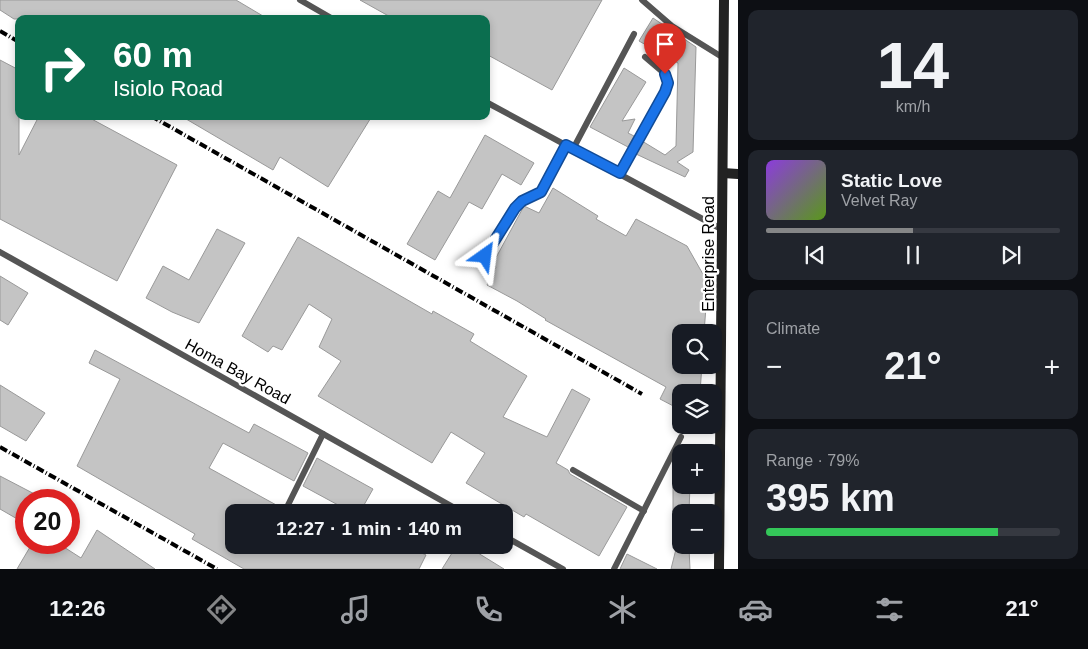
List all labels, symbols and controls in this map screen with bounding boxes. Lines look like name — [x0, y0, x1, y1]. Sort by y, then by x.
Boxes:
pin — [644, 23, 686, 74]
text: 14 — [877, 29, 949, 102]
icon: arrive — [651, 30, 679, 58]
icon: right — [30, 35, 95, 100]
text: 60 m — [113, 35, 193, 74]
text: Isiolo Road — [113, 76, 223, 101]
text: km/h — [896, 98, 930, 115]
text: Static Love — [841, 170, 942, 191]
text: Velvet Ray — [841, 192, 917, 209]
street label: Enterprise Road — [700, 196, 717, 312]
position arrow — [458, 229, 510, 281]
icon: previous — [801, 241, 829, 269]
icon: pause — [899, 241, 927, 269]
icon: next — [997, 241, 1025, 269]
text: Climate — [766, 320, 820, 337]
map controls — [672, 324, 722, 554]
button: search — [672, 324, 722, 374]
street label: Homa Bay Road — [182, 336, 293, 407]
text: 21° — [884, 345, 942, 387]
text: − — [766, 351, 782, 382]
text: + — [1044, 351, 1060, 382]
button: layers — [672, 384, 722, 434]
button: + — [672, 444, 722, 494]
text: Range · 79% — [766, 452, 859, 469]
text: 395 km — [766, 477, 895, 519]
speed limit sign: 20 — [15, 489, 80, 554]
button: − — [672, 504, 722, 554]
text: 12:27 · 1 min · 140 m — [276, 518, 462, 539]
icon: directions — [204, 592, 239, 627]
icon: music — [338, 592, 373, 627]
icon: phone — [471, 592, 506, 627]
icon: climate — [605, 592, 640, 627]
icon: car — [738, 592, 773, 627]
icon: filters — [872, 592, 907, 627]
text: 12:26 — [49, 596, 106, 621]
text: 21° — [1005, 596, 1039, 621]

